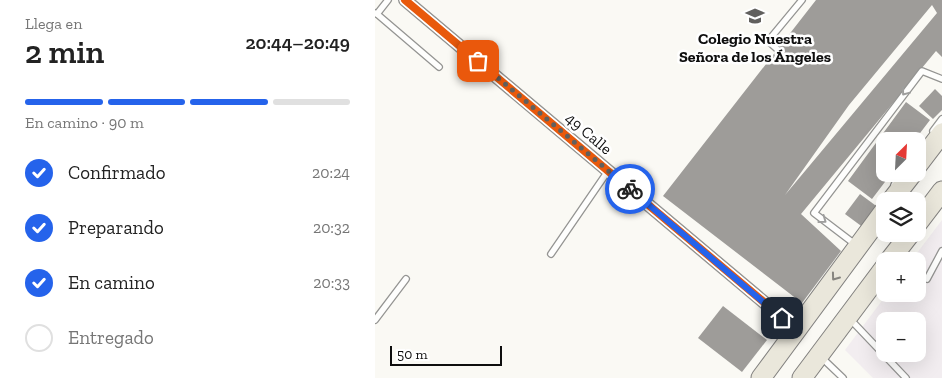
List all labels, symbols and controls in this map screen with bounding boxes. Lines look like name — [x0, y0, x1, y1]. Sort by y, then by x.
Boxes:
school or university icon: Colegio Nuestra Señora de los Ángeles — [744, 5, 766, 27]
text: Llega en — [25, 14, 82, 33]
place label: Colegio Nuestra Señora de los Ángeles — [679, 29, 831, 66]
text: 20:44–20:49 — [246, 31, 350, 54]
text: 2 min — [25, 33, 104, 71]
pin — [457, 40, 499, 82]
icon: bag — [464, 47, 492, 75]
one-way arrow — [902, 86, 911, 96]
street label: 49 Calle — [562, 108, 616, 158]
text: En camino · 90 m — [25, 113, 144, 132]
north arrow — [876, 132, 926, 182]
map controls — [876, 132, 926, 362]
icon: check — [25, 159, 53, 187]
text: Confirmado — [68, 161, 165, 184]
text: 20:24 — [312, 163, 350, 182]
courier — [605, 164, 655, 214]
icon: bike — [616, 175, 644, 203]
button: layers — [876, 192, 926, 242]
icon: check — [25, 214, 53, 242]
one-way arrow — [817, 214, 827, 223]
text: Preparando — [68, 216, 164, 239]
text: 20:32 — [313, 218, 350, 237]
button: + — [876, 252, 926, 302]
icon: check — [25, 269, 53, 297]
text: En camino — [68, 271, 155, 294]
one-way arrow — [832, 271, 841, 281]
text: 20:33 — [313, 273, 350, 292]
pin — [761, 297, 803, 339]
icon: home — [768, 304, 796, 332]
button: − — [876, 312, 926, 362]
text: Entregado — [68, 326, 154, 349]
scale bar — [390, 343, 503, 366]
text: 50 m — [397, 346, 428, 363]

